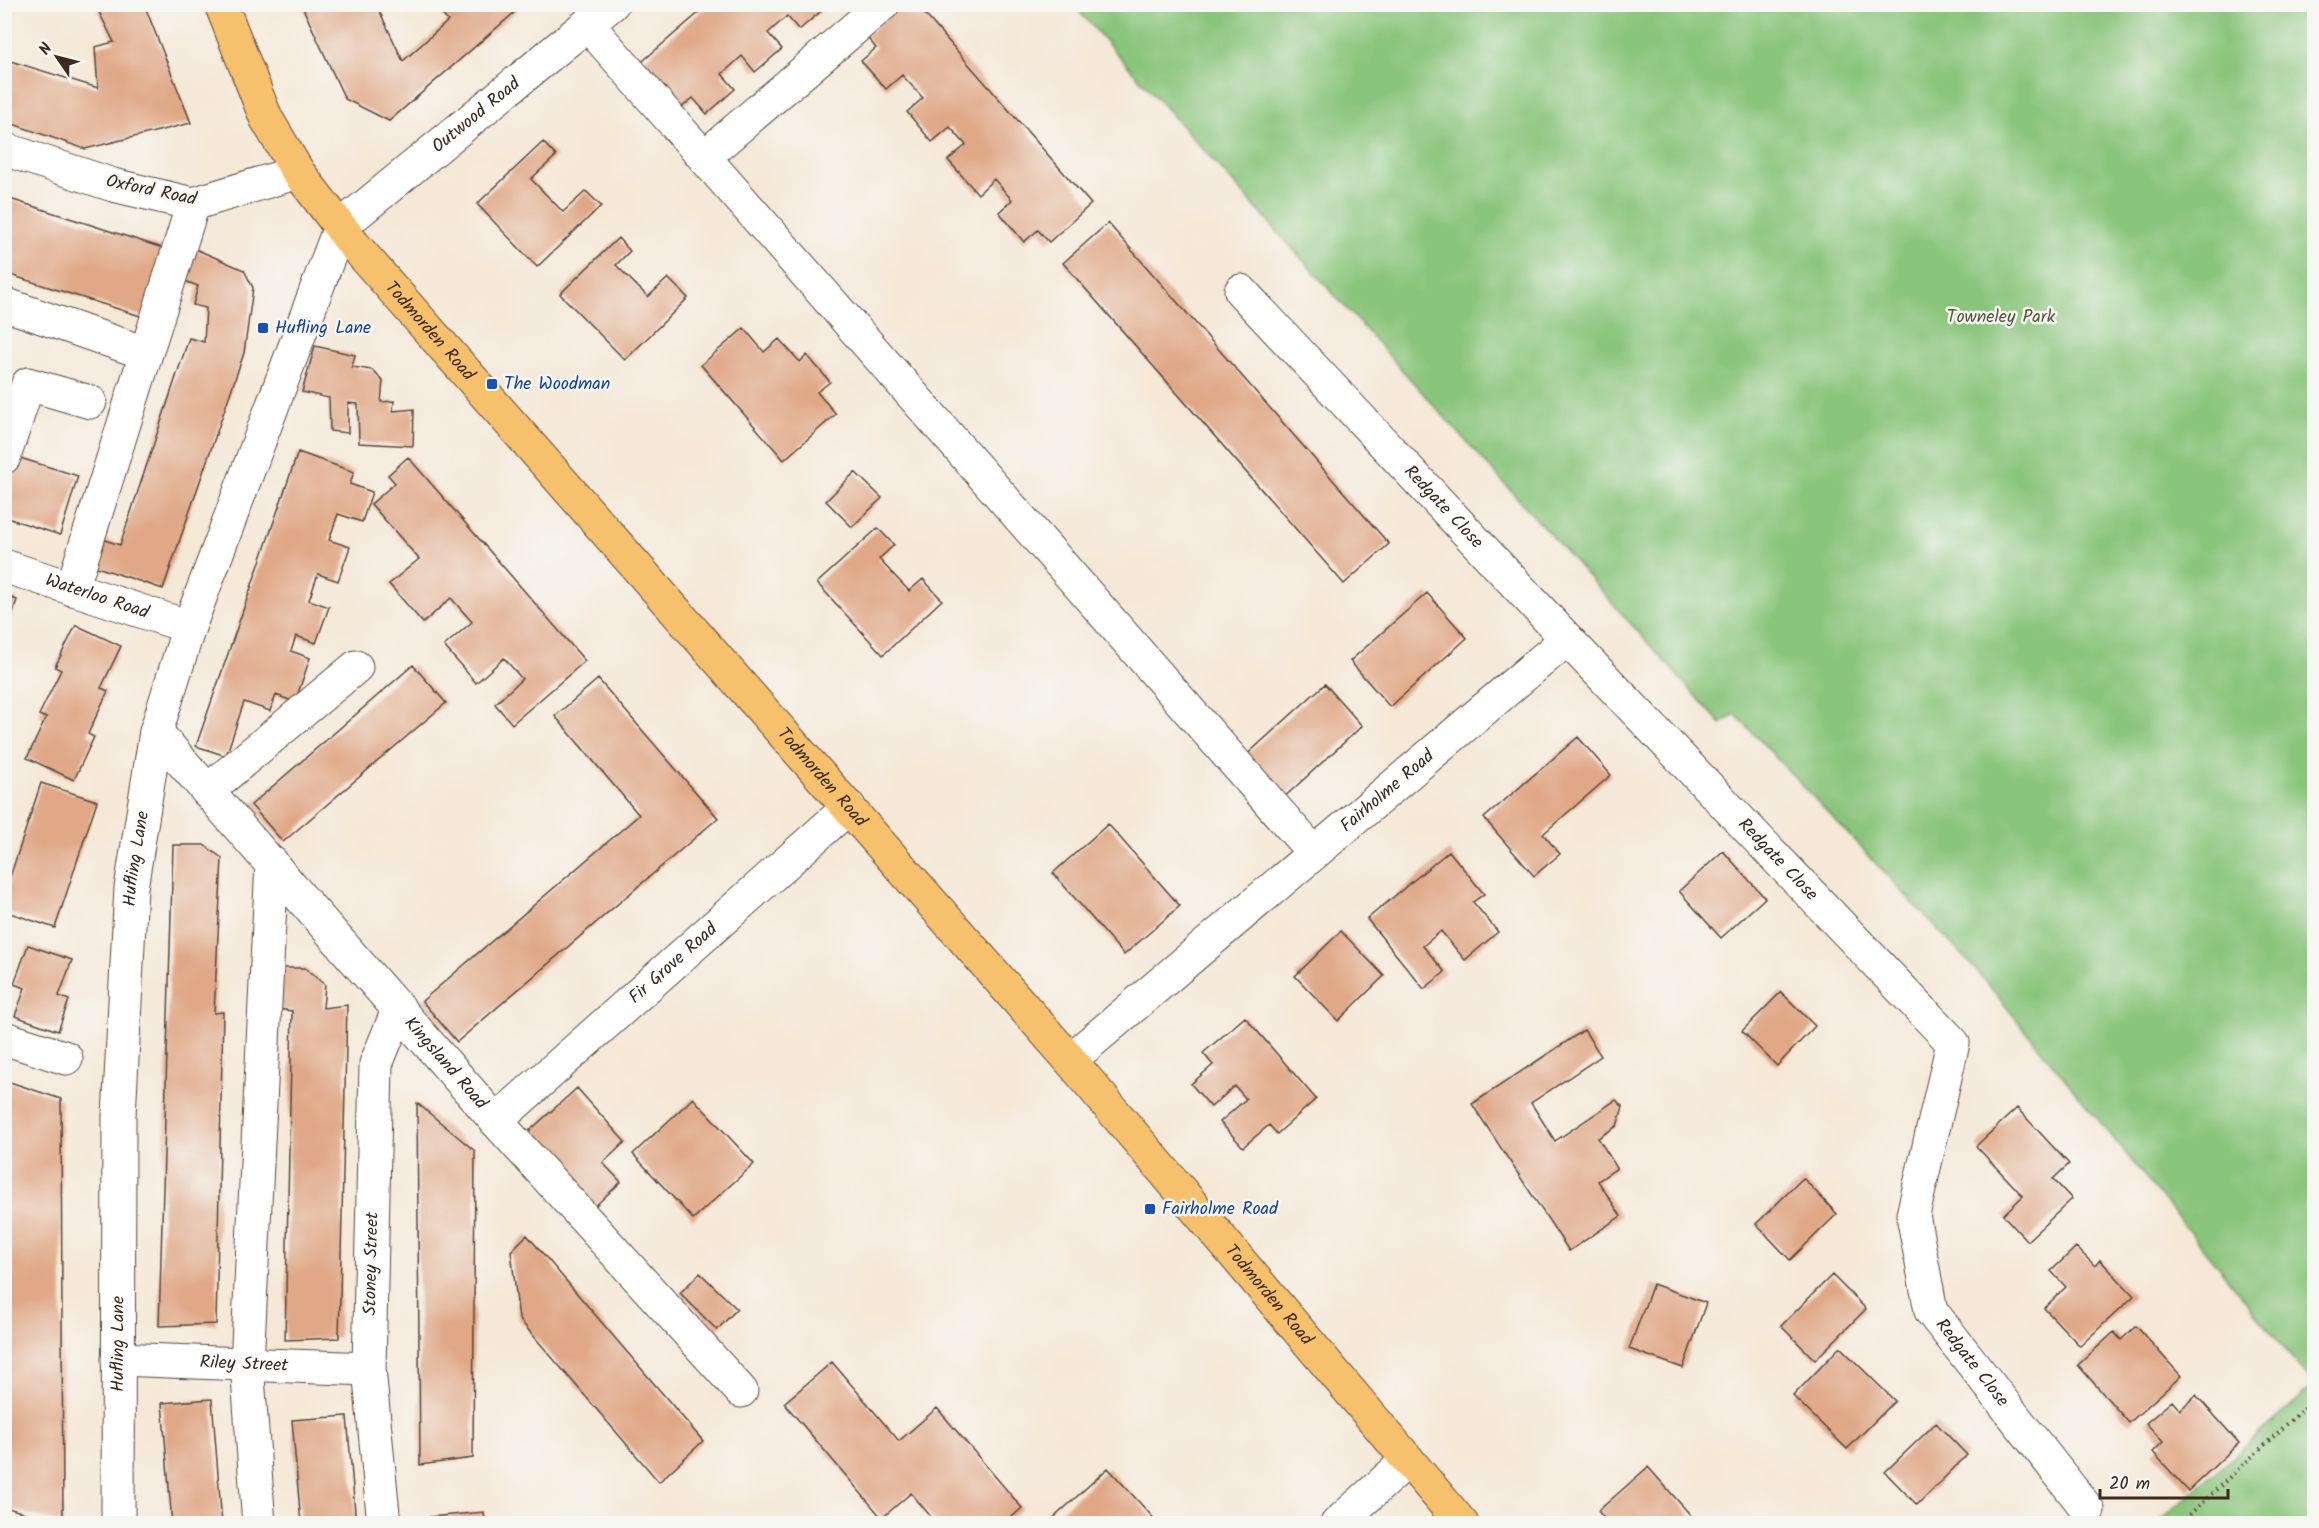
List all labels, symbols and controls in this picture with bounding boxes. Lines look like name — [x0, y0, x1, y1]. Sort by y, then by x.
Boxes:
north arrow — [27, 27, 87, 87]
text: N — [33, 38, 59, 61]
street label: Outwood Road — [425, 69, 528, 161]
street label: Oxford Road — [103, 167, 200, 215]
street label: Todmorden Road — [377, 275, 483, 389]
park label: Towneley Park — [1947, 303, 2056, 332]
place label: Hufling Lane — [275, 314, 371, 343]
marker: Hufling Lane — [256, 321, 270, 335]
place label: The Woodman — [504, 370, 610, 399]
marker: The Woodman — [485, 377, 499, 391]
street label: Redgate Close — [1397, 458, 1490, 556]
street label: Waterloo Road — [41, 566, 154, 628]
street label: Todmorden Road — [769, 721, 875, 835]
street label: Fairholme Road — [1334, 742, 1442, 840]
street label: Hufling Lane — [116, 809, 158, 907]
street label: Redgate Close — [1731, 811, 1825, 908]
street label: Fir Grove Road — [622, 915, 725, 1011]
street label: Kingsland Road — [397, 1010, 495, 1117]
place label: Fairholme Road — [1162, 1195, 1279, 1224]
marker: Fairholme Road — [1143, 1202, 1157, 1216]
street label: Stoney Street — [356, 1211, 387, 1316]
street label: Todmorden Road — [1217, 1238, 1321, 1353]
street label: Hufling Lane — [104, 1296, 133, 1392]
street label: Redgate Close — [1928, 1312, 2016, 1414]
street label: Riley Street — [199, 1348, 290, 1380]
scale bar — [2100, 1462, 2228, 1500]
text: 20 m — [2109, 1470, 2150, 1499]

